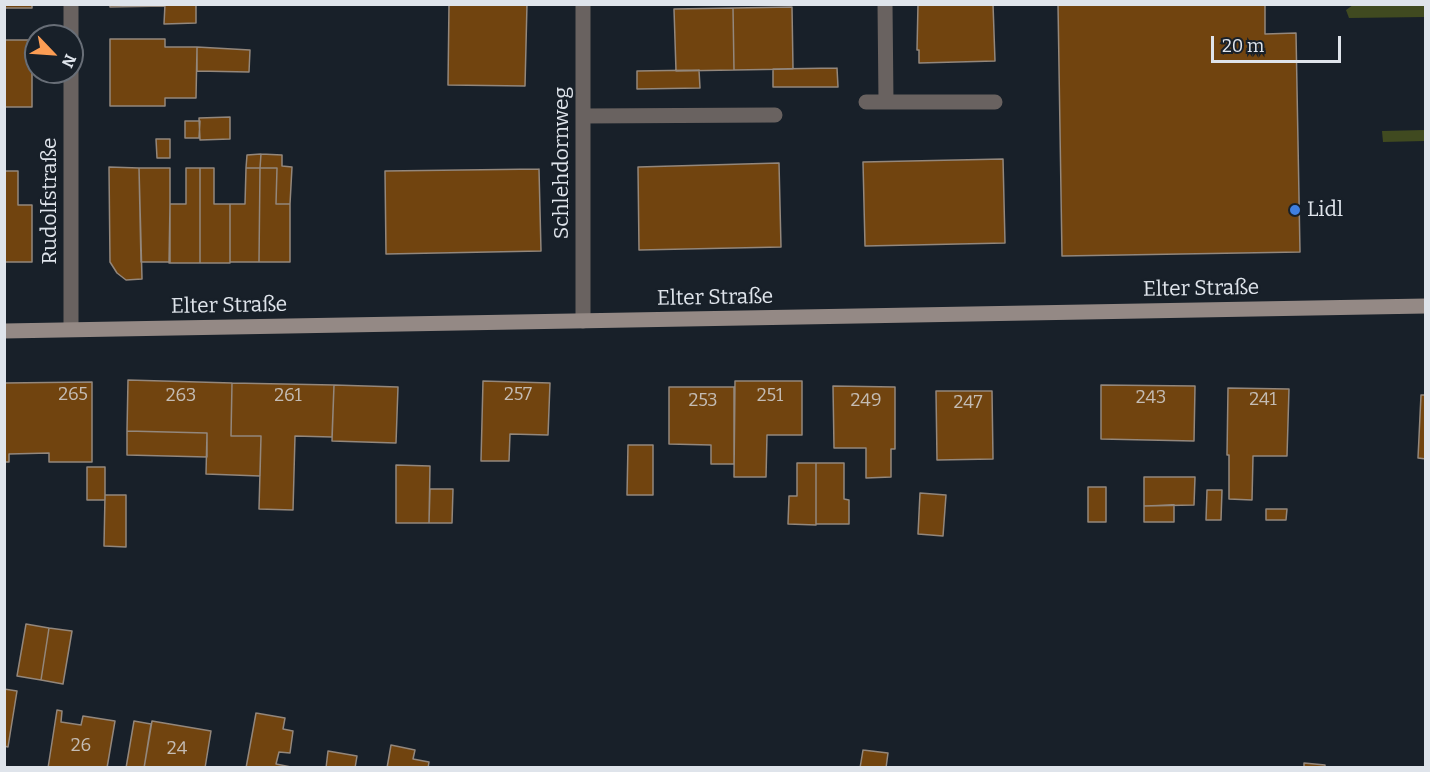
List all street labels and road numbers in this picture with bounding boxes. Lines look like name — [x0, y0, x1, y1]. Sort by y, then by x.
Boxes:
street label: Schlehdornweg — [549, 87, 575, 239]
street label: Rudolfstraße — [37, 137, 63, 265]
street label: Elter Straße — [1143, 275, 1259, 303]
street label: Elter Straße — [657, 284, 773, 312]
street label: Elter Straße — [171, 292, 287, 320]

